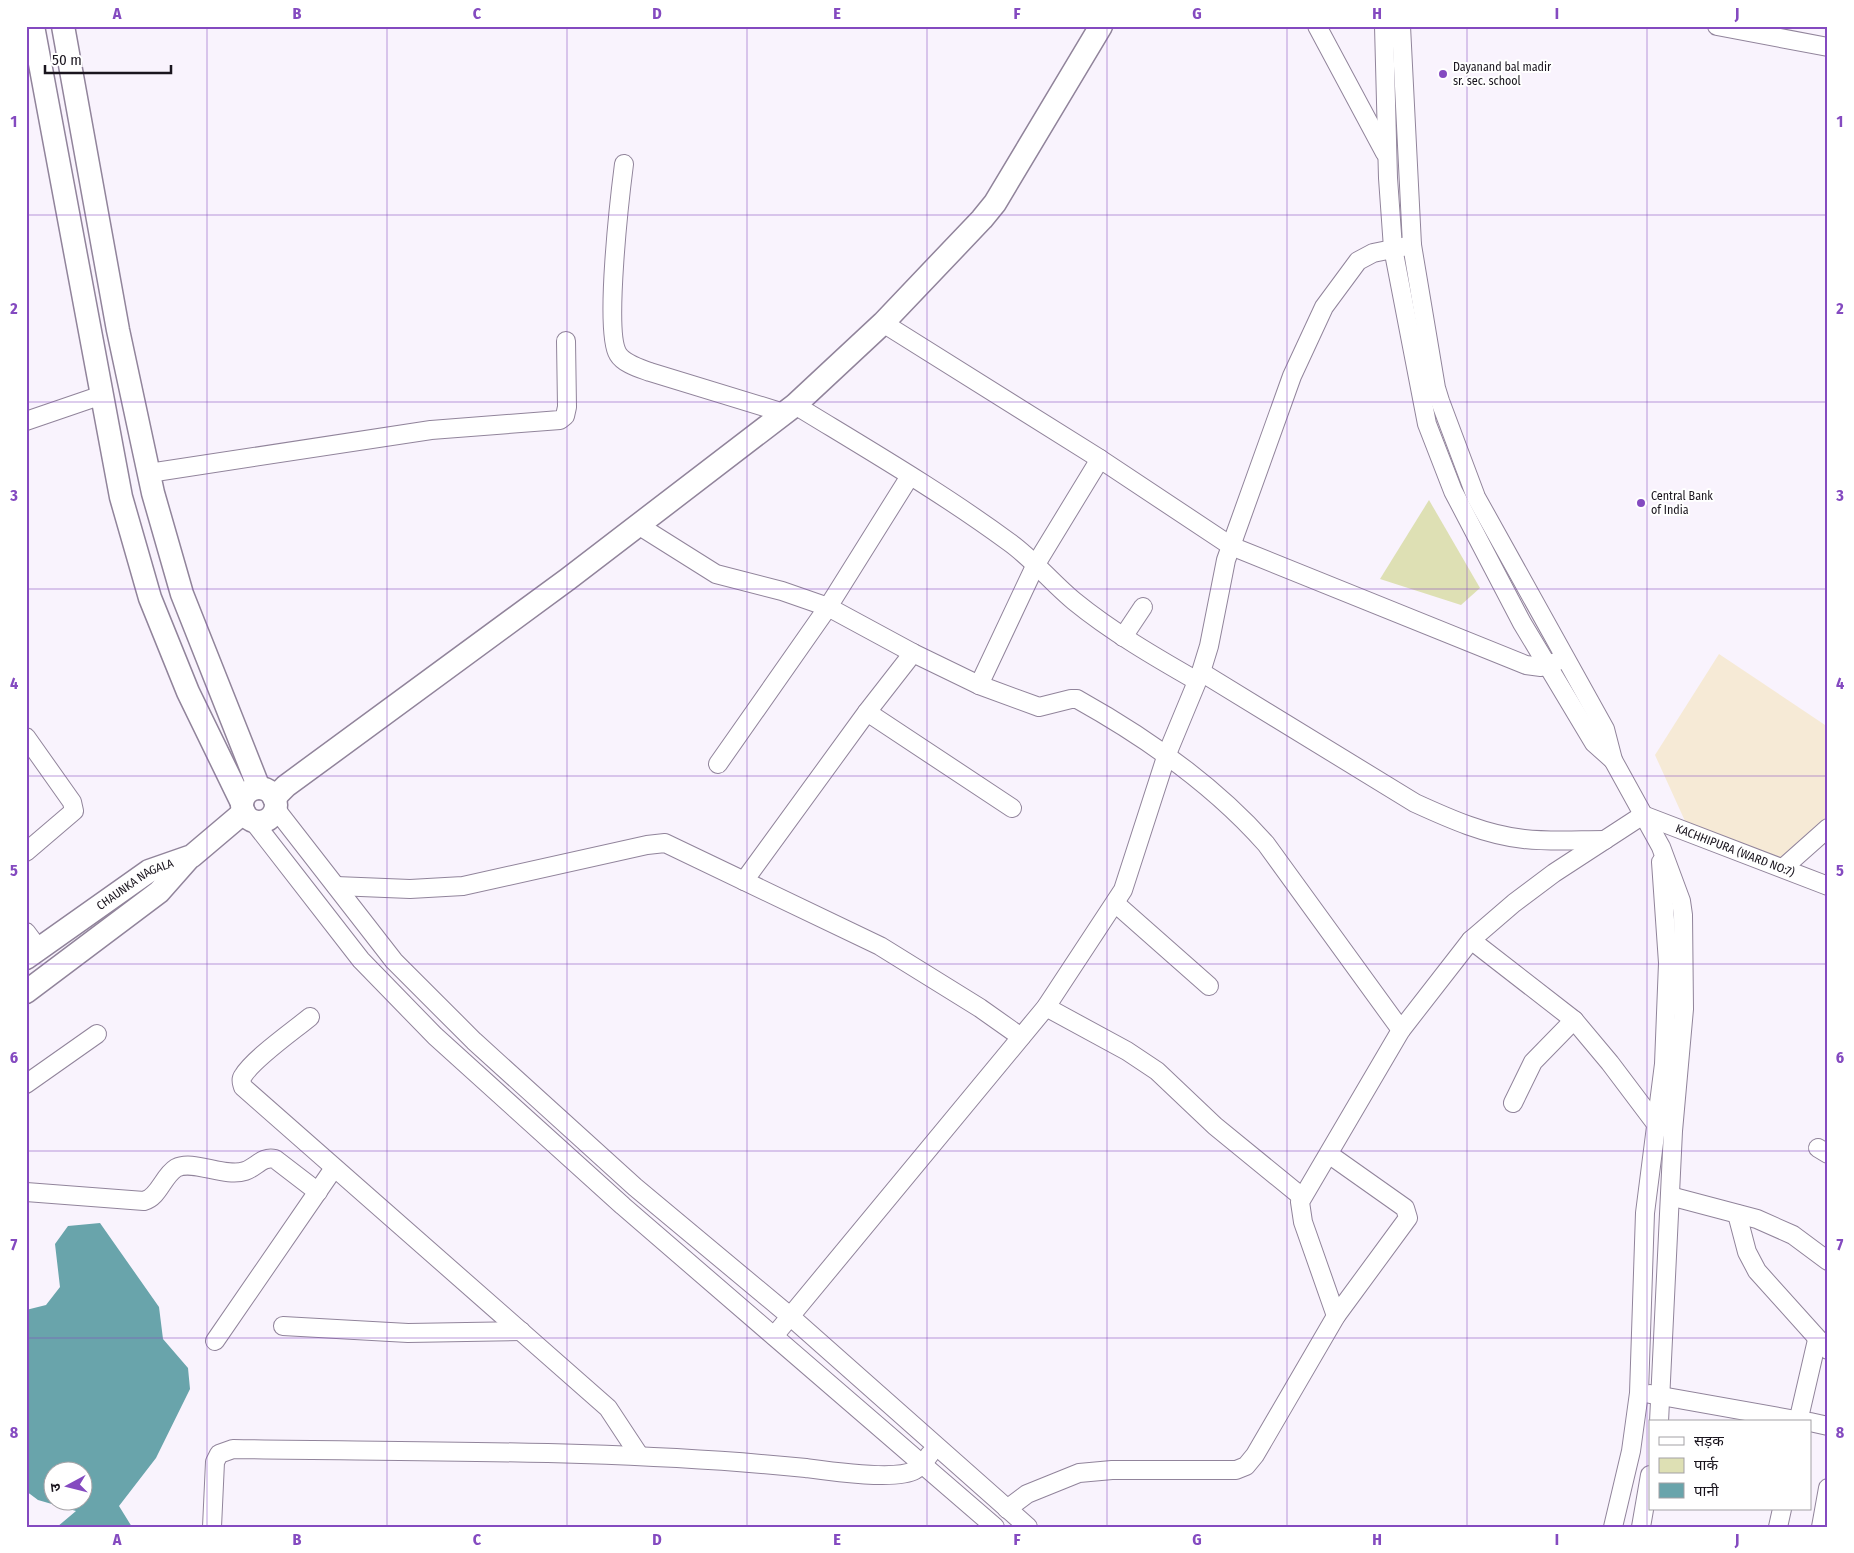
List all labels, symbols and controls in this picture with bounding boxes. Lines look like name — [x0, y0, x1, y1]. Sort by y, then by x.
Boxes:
text: A — [112, 4, 122, 23]
text: B — [293, 4, 302, 23]
text: C — [473, 4, 482, 23]
text: D — [652, 4, 662, 23]
text: E — [833, 4, 841, 23]
text: F — [1013, 4, 1021, 23]
text: G — [1192, 4, 1202, 23]
text: H — [1372, 4, 1382, 23]
text: I — [1555, 4, 1559, 23]
text: J — [1734, 4, 1739, 23]
scale bar — [45, 42, 171, 74]
text: 50 m — [52, 51, 82, 69]
place label: Dayanand bal madir sr. sec. school — [1453, 60, 1552, 88]
marker: Dayanand bal madir sr. sec. school — [1437, 68, 1449, 80]
text: 1 — [11, 112, 17, 131]
text: 1 — [1837, 112, 1843, 131]
text: 2 — [9, 299, 18, 318]
text: 2 — [1835, 299, 1844, 318]
text: 3 — [9, 486, 18, 505]
text: 3 — [1835, 486, 1844, 505]
place label: Central Bank of India — [1651, 489, 1713, 517]
marker: Central Bank of India — [1635, 497, 1647, 509]
text: 4 — [10, 674, 18, 693]
text: 4 — [1836, 674, 1844, 693]
street label: KACHHIPURA (WARD NO:7) — [1674, 821, 1797, 880]
street label: CHAUNKA NAGALA — [94, 856, 176, 913]
text: 5 — [10, 861, 18, 880]
text: 5 — [1836, 861, 1844, 880]
text: 6 — [10, 1048, 18, 1067]
text: 6 — [1836, 1048, 1844, 1067]
text: 7 — [11, 1235, 18, 1254]
text: 7 — [1837, 1235, 1844, 1254]
legend — [1649, 1420, 1812, 1510]
text: 8 — [10, 1423, 19, 1442]
text: 8 — [1836, 1423, 1845, 1442]
text: सड़क — [1694, 1432, 1724, 1450]
text: पार्क — [1694, 1456, 1718, 1474]
north arrow — [42, 1460, 92, 1510]
text: उ — [47, 1482, 65, 1493]
text: पानी — [1694, 1482, 1720, 1500]
text: A — [112, 1530, 122, 1549]
text: B — [293, 1530, 302, 1549]
text: C — [473, 1530, 482, 1549]
text: D — [652, 1530, 662, 1549]
text: E — [833, 1530, 841, 1549]
text: F — [1013, 1530, 1021, 1549]
text: G — [1192, 1530, 1202, 1549]
text: H — [1372, 1530, 1382, 1549]
text: I — [1555, 1530, 1559, 1549]
text: J — [1734, 1530, 1739, 1549]

